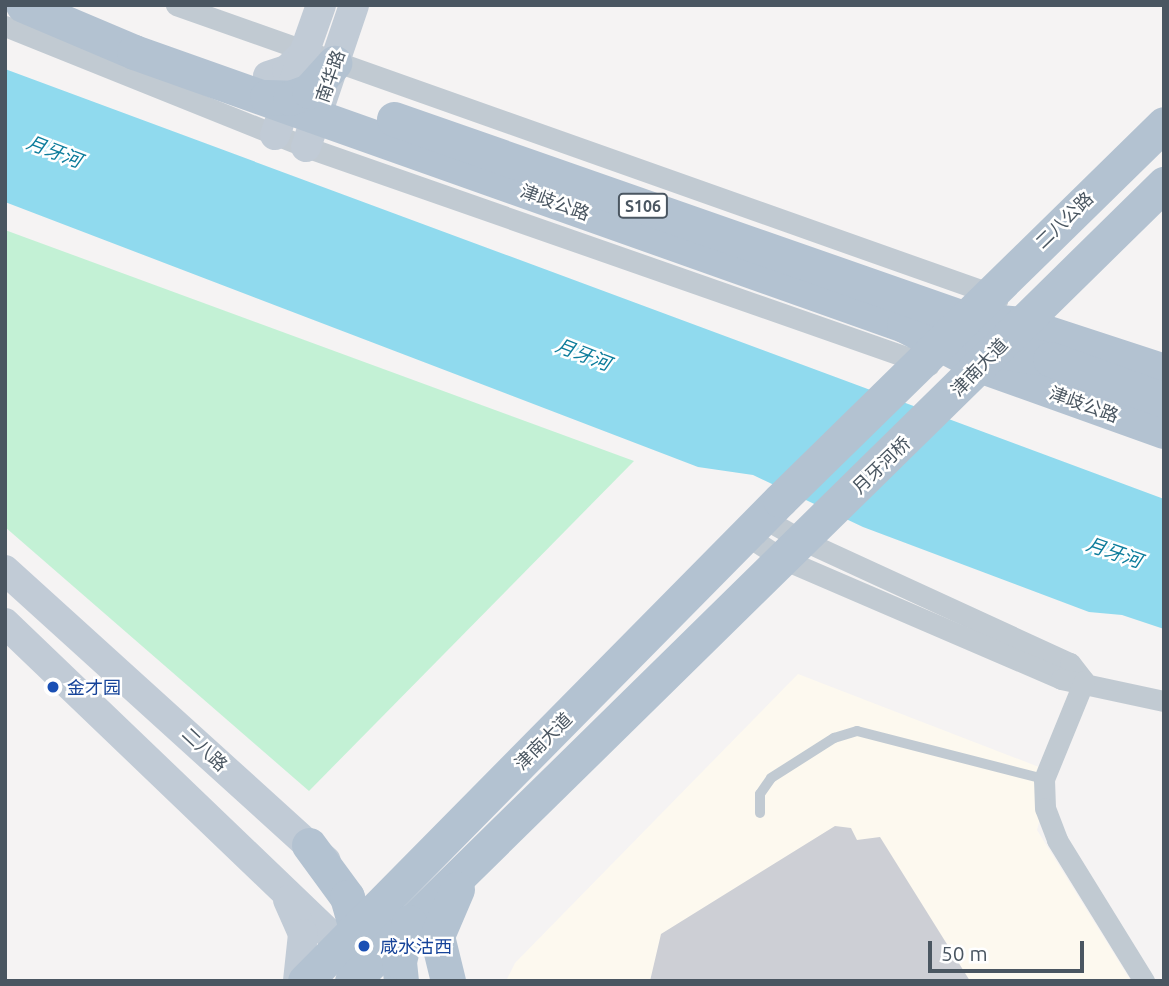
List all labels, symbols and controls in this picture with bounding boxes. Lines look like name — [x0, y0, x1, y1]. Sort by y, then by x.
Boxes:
street label: 南华路 — [311, 47, 349, 105]
water label: 月牙河 — [23, 131, 85, 173]
street label: 津歧公路 — [517, 180, 593, 224]
street label: 二八公路 — [1031, 187, 1097, 253]
road number: S106 — [617, 194, 669, 218]
water label: 月牙河 — [552, 334, 614, 376]
street label: 津南大道 — [946, 334, 1012, 400]
street label: 津歧公路 — [1046, 382, 1122, 426]
street label: 月牙河桥 — [848, 432, 914, 498]
water label: 月牙河 — [1083, 533, 1145, 573]
place label: 金才园 — [67, 676, 121, 698]
marker: 金才园 — [45, 679, 61, 695]
street label: 津南大道 — [510, 708, 576, 774]
street label: 二八路 — [178, 723, 232, 775]
scale bar — [931, 926, 1087, 970]
place label: 咸水沽西 — [380, 935, 452, 957]
marker: 咸水沽西 — [354, 936, 374, 956]
text: 50 m — [941, 941, 988, 965]

